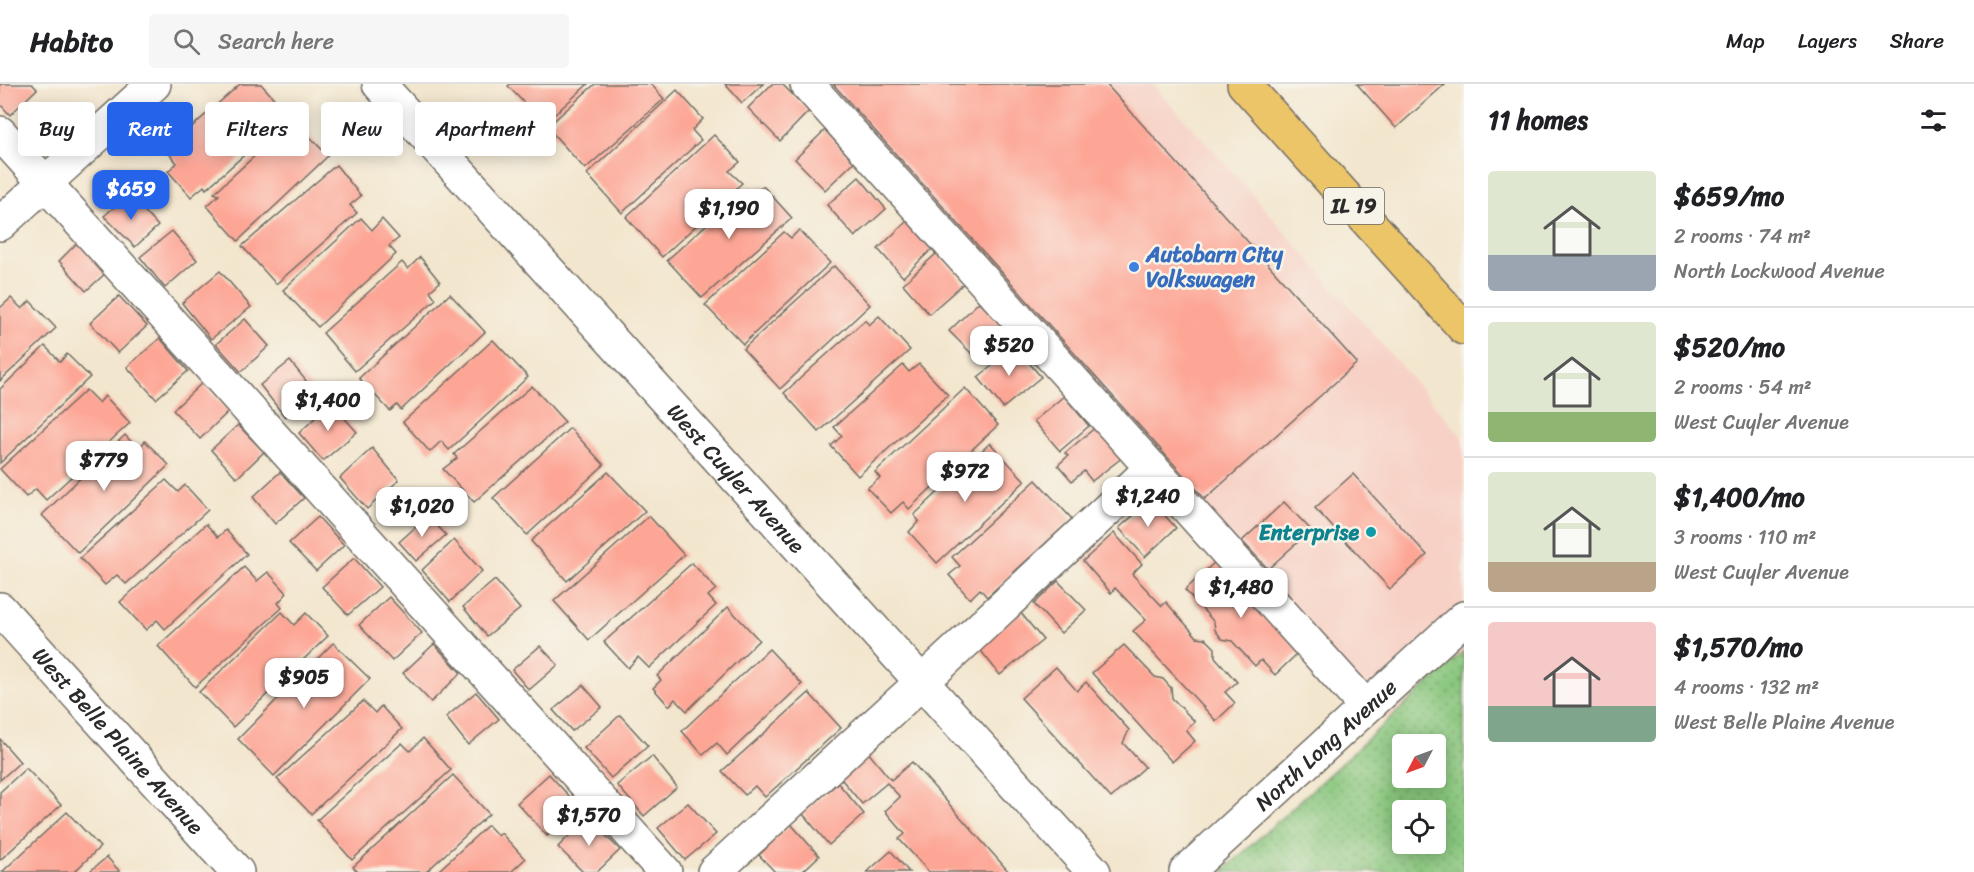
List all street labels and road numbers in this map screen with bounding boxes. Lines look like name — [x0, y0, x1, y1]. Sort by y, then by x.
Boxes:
road number: IL 19 — [1324, 188, 1384, 224]
street label: West Cuyler Avenue — [657, 394, 815, 563]
street label: West Belle Plaine Avenue — [22, 638, 214, 844]
street label: North Long Avenue — [1245, 669, 1406, 821]

